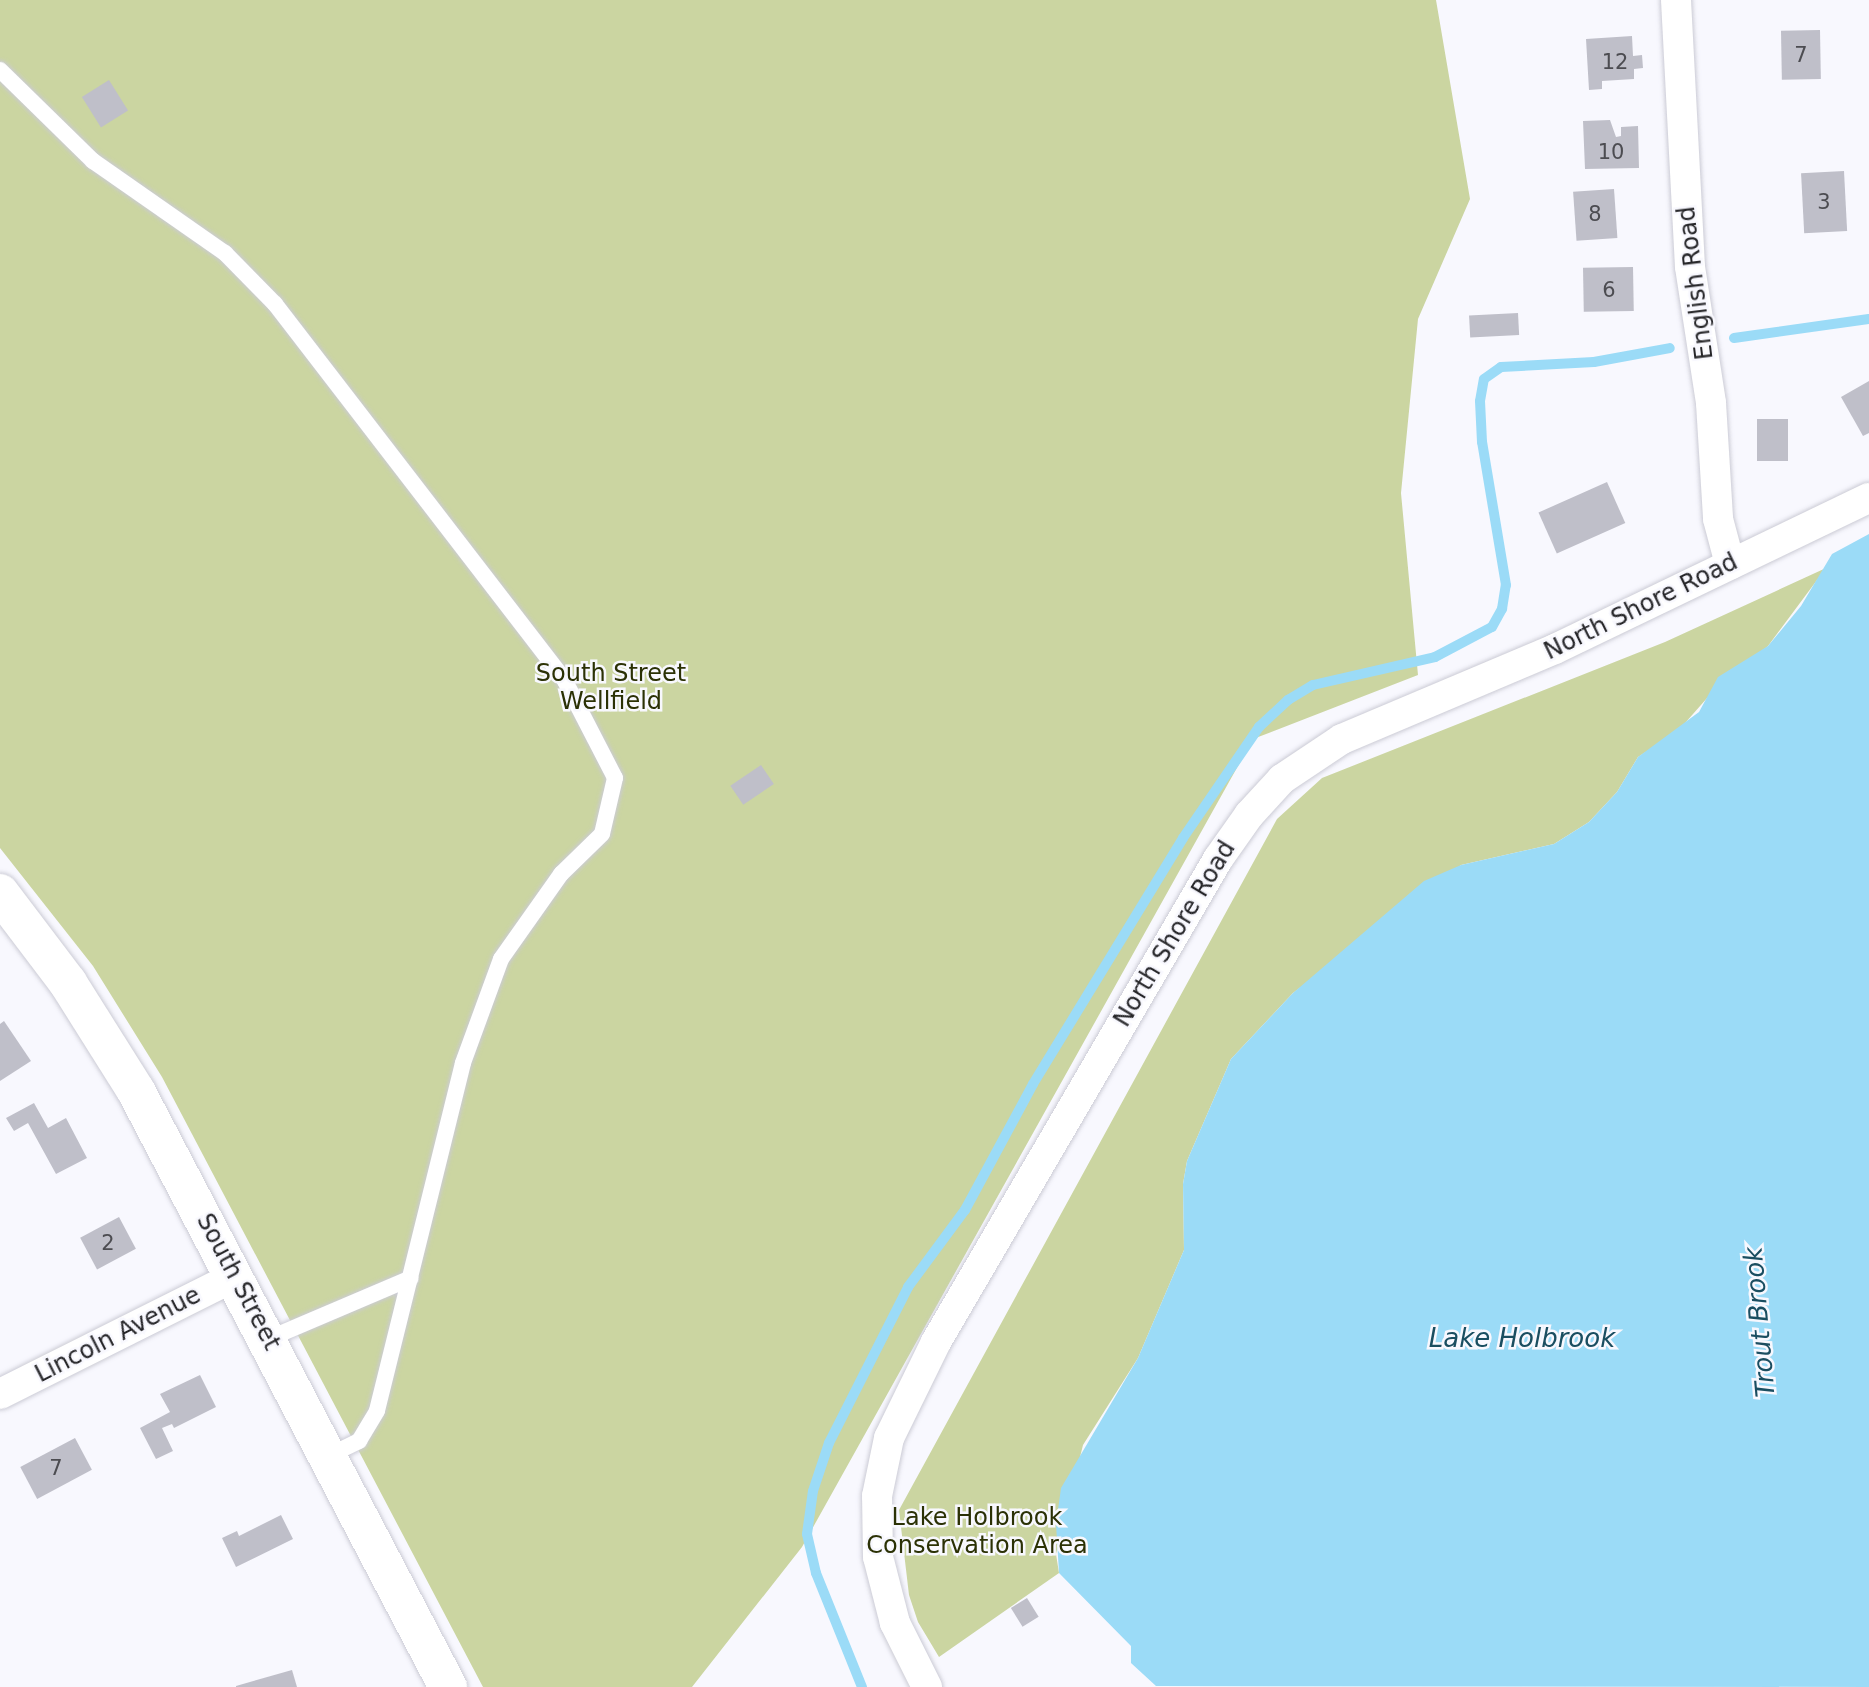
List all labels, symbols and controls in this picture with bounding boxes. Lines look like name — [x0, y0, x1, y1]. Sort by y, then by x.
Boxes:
house number: 7 — [1794, 42, 1808, 68]
house number: 12 — [1602, 49, 1628, 75]
house number: 10 — [1598, 139, 1624, 165]
house number: 3 — [1817, 189, 1831, 215]
house number: 8 — [1588, 201, 1602, 227]
street label: English Road — [1672, 205, 1720, 361]
house number: 6 — [1602, 277, 1616, 303]
street label: North Shore Road — [1539, 548, 1743, 666]
park label: South Street Wellfield — [536, 660, 686, 716]
street label: North Shore Road — [1108, 836, 1242, 1032]
street label: South Street — [190, 1209, 286, 1355]
house number: 2 — [101, 1230, 115, 1256]
water label: Trout Brook — [1738, 1246, 1782, 1398]
street label: Lincoln Avenue — [30, 1281, 206, 1389]
water label: Lake Holbrook — [1429, 1323, 1615, 1355]
house number: 7 — [49, 1455, 63, 1481]
park label: Lake Holbrook Conservation Area — [866, 1504, 1088, 1560]

